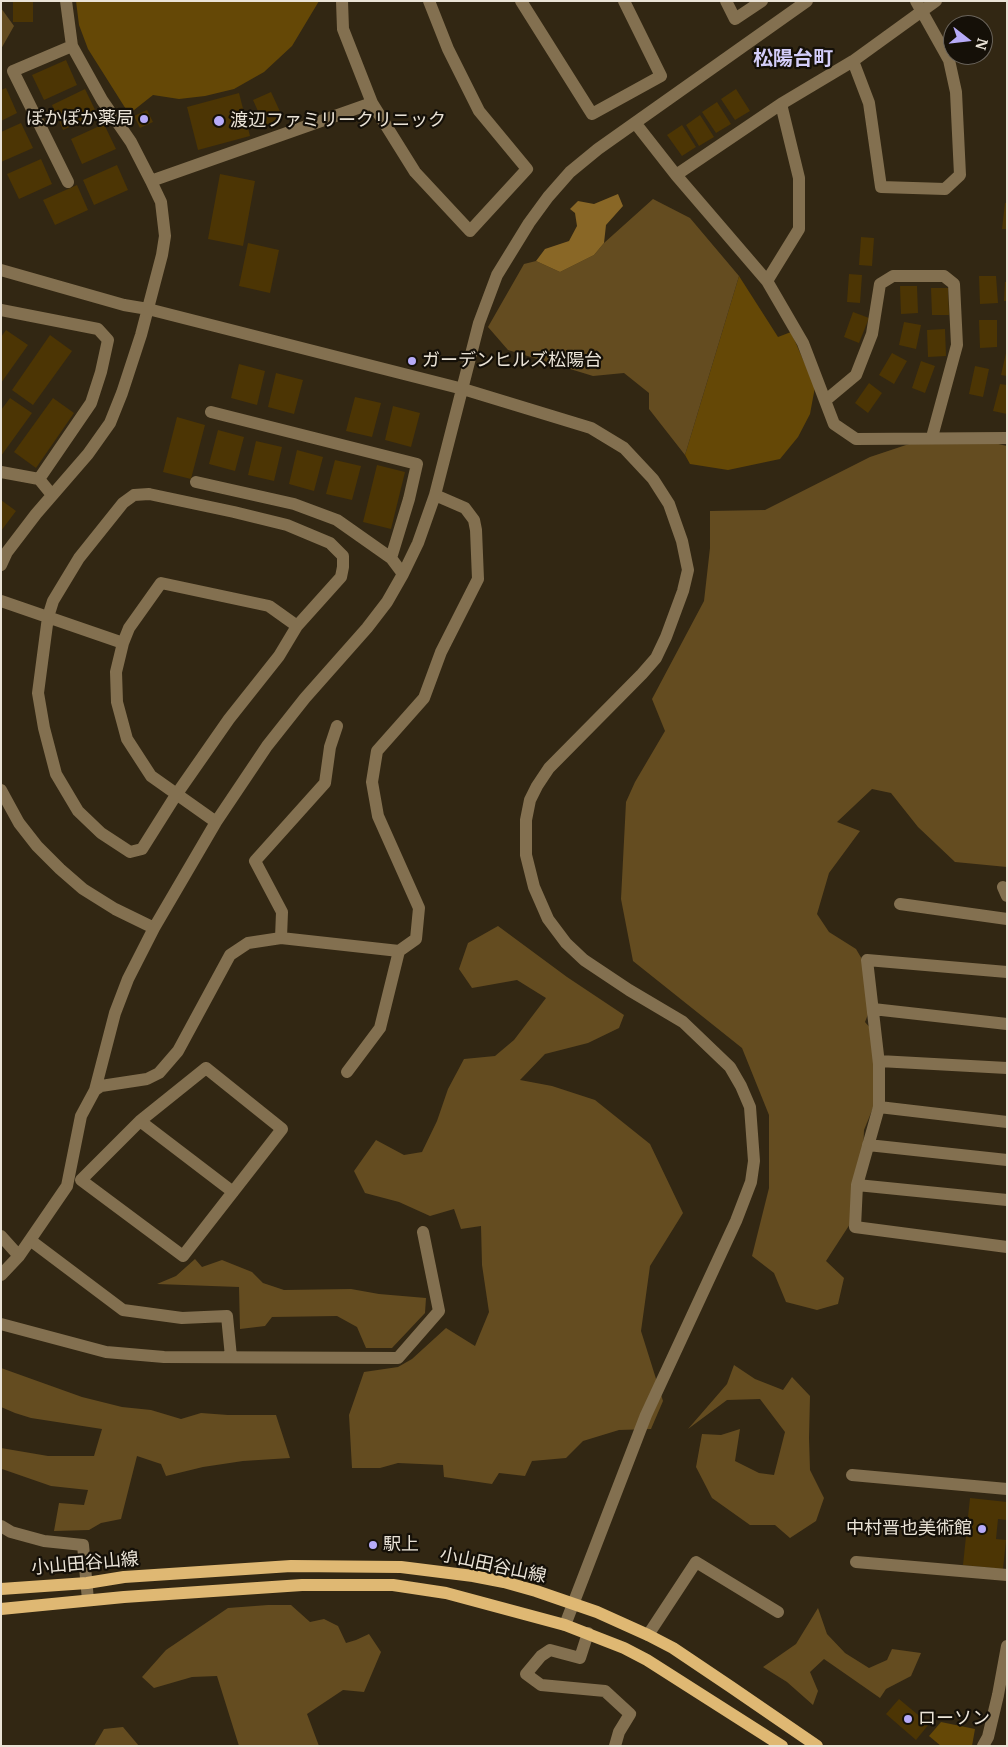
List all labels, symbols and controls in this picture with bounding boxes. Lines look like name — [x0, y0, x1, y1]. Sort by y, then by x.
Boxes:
north arrow — [943, 15, 993, 65]
text: N — [971, 36, 992, 52]
district label: 松陽台町 — [753, 47, 833, 71]
place label: ぽかぽか薬局 — [26, 108, 134, 130]
place label: 渡辺ファミリークリニック — [230, 110, 446, 132]
marker: ぽかぽか薬局 — [138, 113, 150, 125]
marker: 渡辺ファミリークリニック — [212, 114, 226, 128]
place label: ガーデンヒルズ松陽台 — [422, 350, 602, 372]
marker: ガーデンヒルズ松陽台 — [406, 355, 418, 367]
place label: 中村晋也美術館 — [846, 1518, 972, 1540]
marker: 中村晋也美術館 — [976, 1523, 988, 1535]
place label: 駅上 — [383, 1534, 419, 1556]
marker: 駅上 — [367, 1539, 379, 1551]
street label: 小山田谷山線 — [438, 1544, 548, 1588]
street label: 小山田谷山線 — [30, 1549, 140, 1579]
place label: ローソン — [918, 1708, 990, 1730]
marker: ローソン — [902, 1713, 914, 1725]

